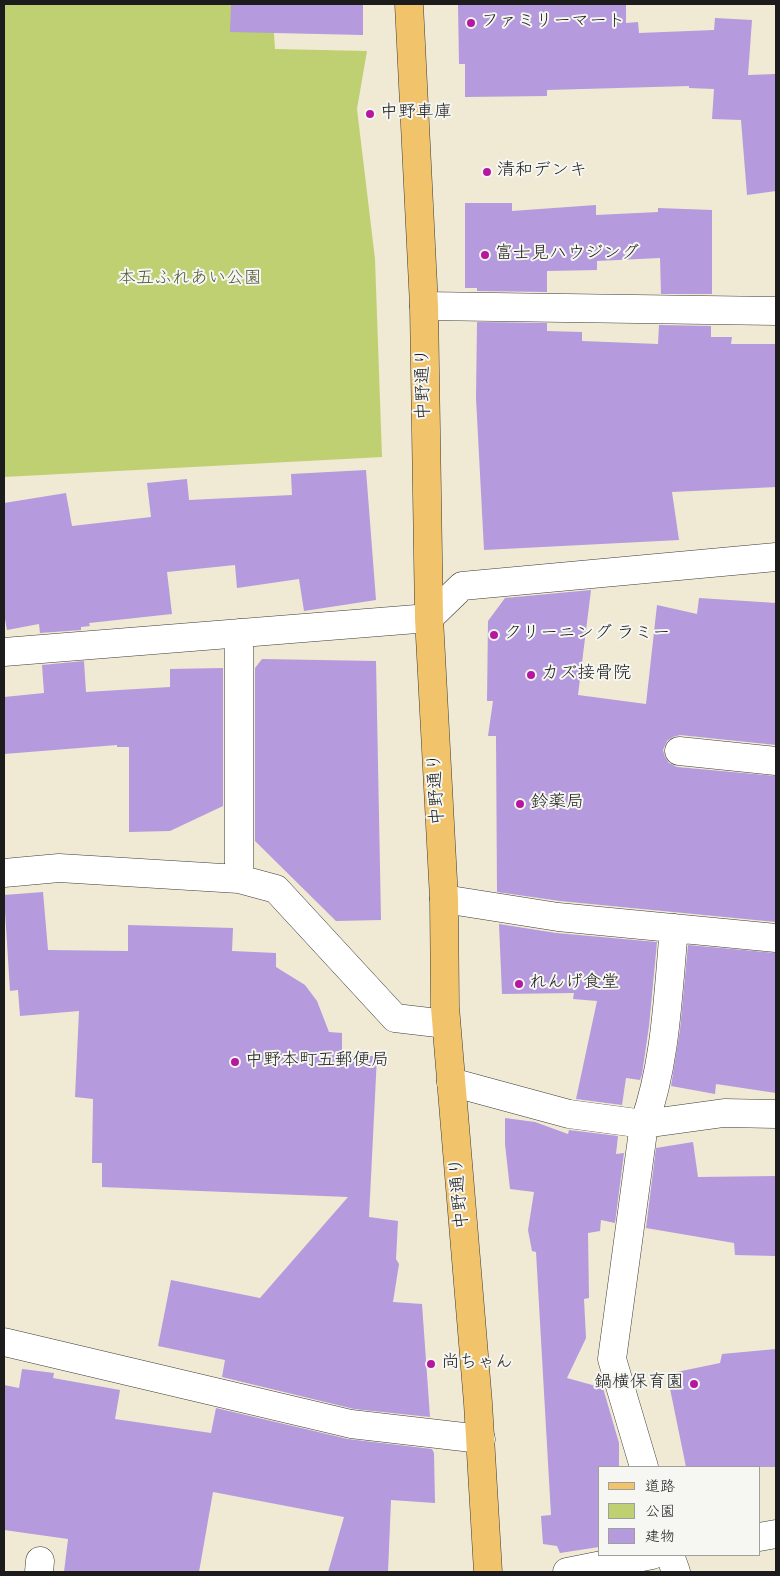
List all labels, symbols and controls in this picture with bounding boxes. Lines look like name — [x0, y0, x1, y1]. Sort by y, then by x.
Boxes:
place label: ファミリーマート — [481, 12, 625, 34]
marker: ファミリーマート — [465, 17, 477, 29]
place label: 中野車庫 — [380, 103, 452, 125]
marker: 中野車庫 — [364, 108, 376, 120]
place label: 清和デンキ — [497, 161, 587, 183]
marker: 清和デンキ — [481, 166, 493, 178]
place label: 富士見ハウジング — [495, 244, 639, 266]
marker: 富士見ハウジング — [479, 249, 491, 261]
park label: 本五ふれあい公園 — [118, 269, 262, 291]
street label: 中野通り — [414, 348, 436, 420]
place label: クリーニング ラミー — [504, 624, 670, 646]
marker: クリーニング ラミー — [488, 629, 500, 641]
place label: カズ接骨院 — [541, 664, 631, 686]
marker: カズ接骨院 — [525, 669, 537, 681]
street label: 中野通り — [425, 752, 451, 826]
place label: 鈴薬局 — [530, 793, 584, 815]
marker: 鈴薬局 — [514, 798, 526, 810]
place label: れんげ食堂 — [529, 973, 619, 995]
marker: れんげ食堂 — [513, 978, 525, 990]
place label: 中野本町五郵便局 — [245, 1051, 389, 1073]
marker: 中野本町五郵便局 — [229, 1056, 241, 1068]
street label: 中野通り — [447, 1156, 475, 1230]
place label: 尚ちゃん — [441, 1353, 513, 1375]
marker: 尚ちゃん — [425, 1358, 437, 1370]
place label: 鍋横保育園 — [594, 1373, 684, 1395]
marker: 鍋横保育園 — [688, 1378, 700, 1390]
legend — [598, 1466, 760, 1556]
text: 道路 — [645, 1476, 675, 1498]
text: 公園 — [645, 1501, 675, 1523]
text: 建物 — [645, 1526, 675, 1548]

